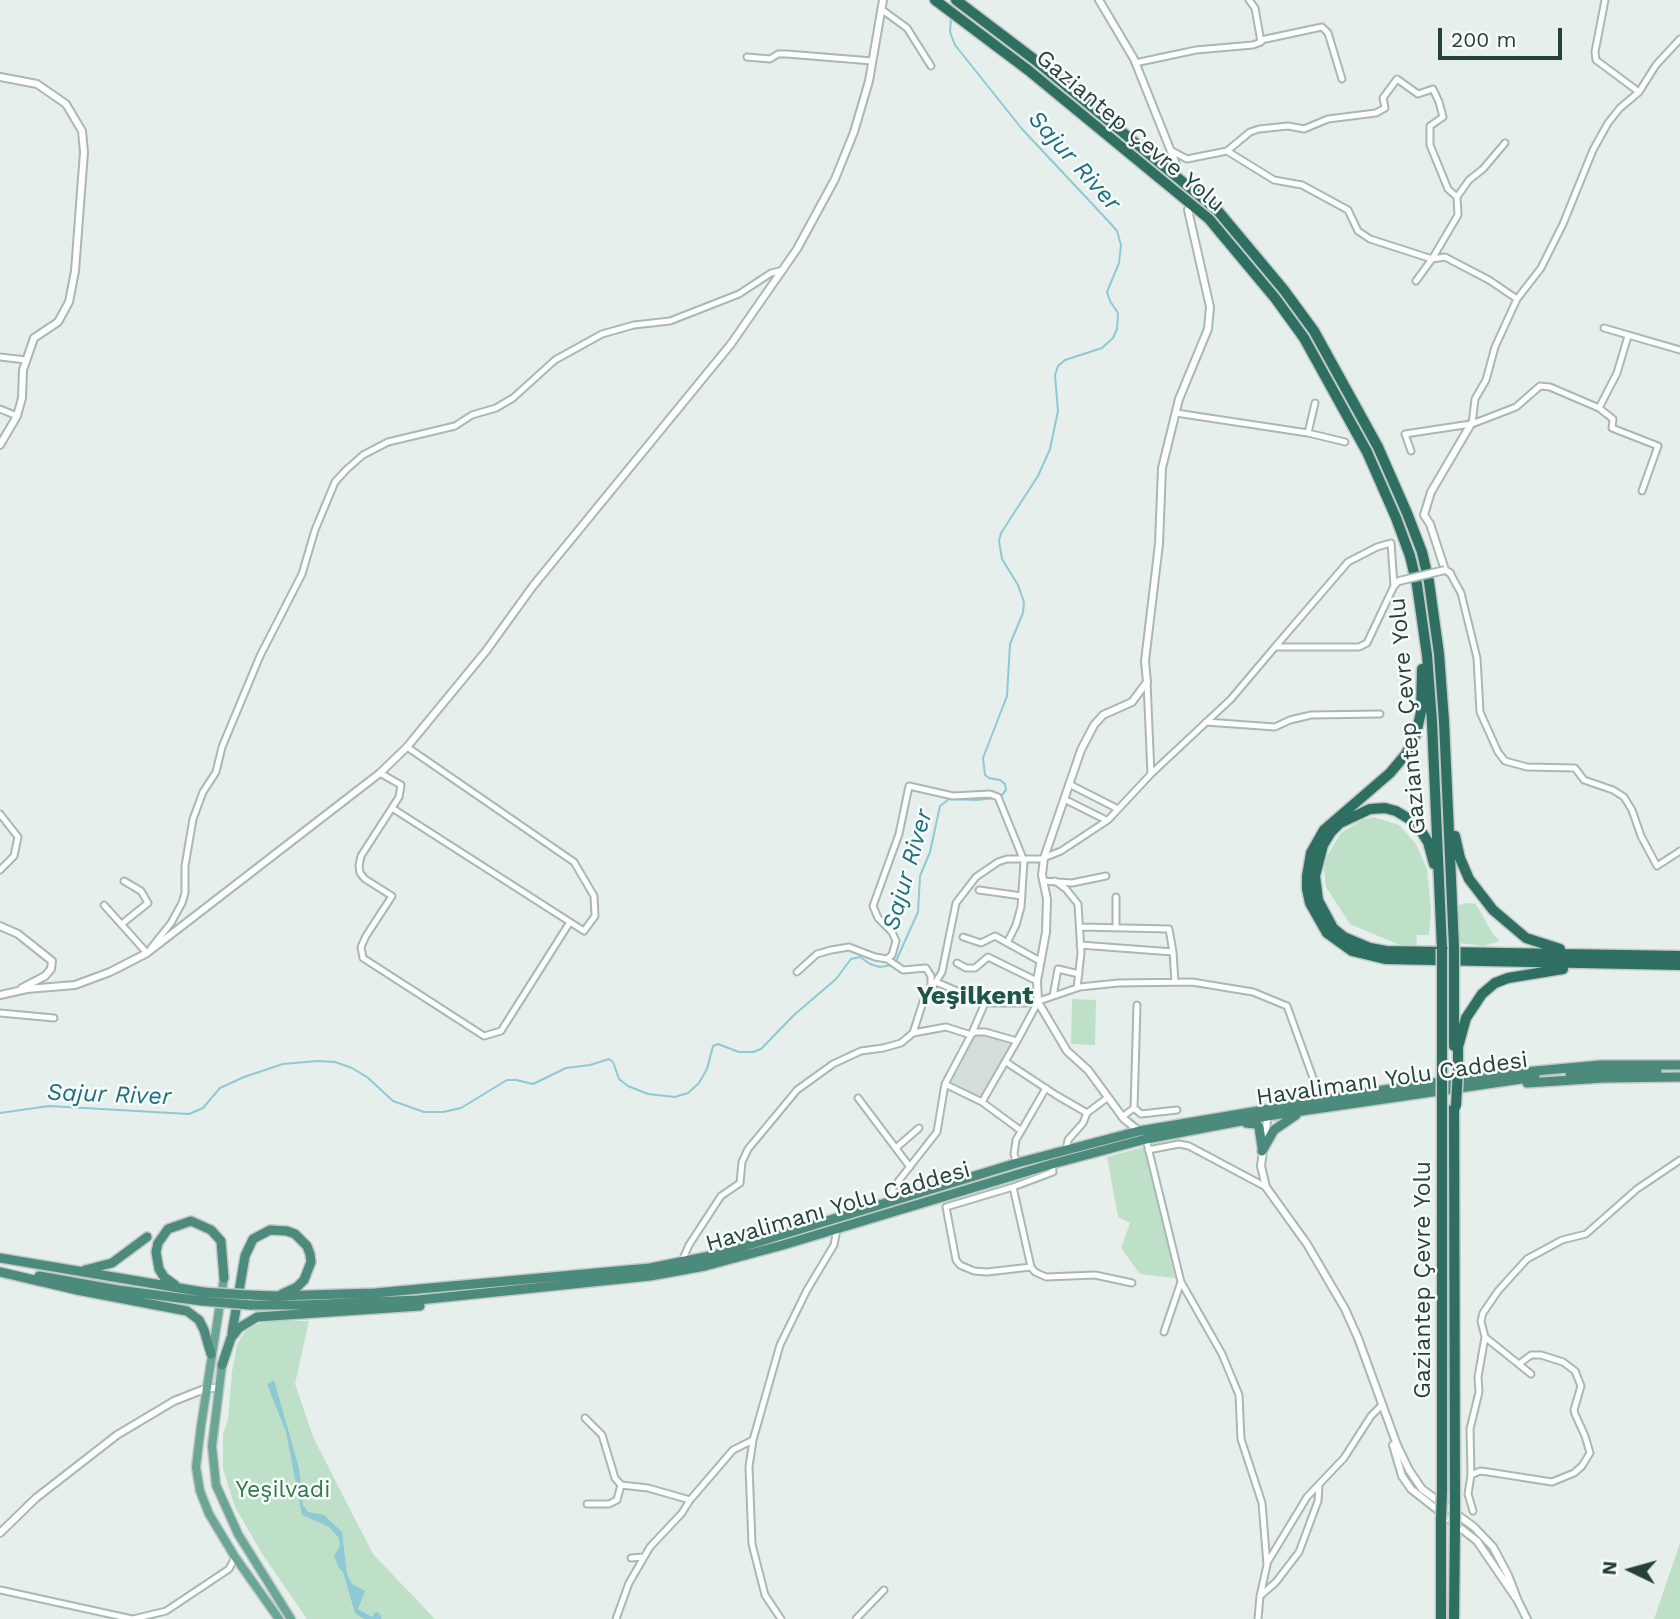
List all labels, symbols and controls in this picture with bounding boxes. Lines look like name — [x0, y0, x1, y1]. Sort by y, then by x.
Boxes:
scale bar — [1442, 14, 1566, 58]
text: 200 m — [1451, 27, 1517, 52]
street label: Gaziantep Çevre Yolu — [1030, 44, 1230, 218]
water label: Sajur River — [1022, 105, 1126, 217]
street label: Gaziantep Çevre Yolu — [1384, 596, 1432, 836]
water label: Sajur River — [877, 806, 939, 934]
district label: Yeşilkent — [916, 980, 1034, 1012]
street label: Havalimanı Yolu Caddesi — [1254, 1046, 1530, 1112]
water label: Sajur River — [46, 1078, 172, 1112]
street label: Havalimanı Yolu Caddesi — [703, 1156, 973, 1258]
street label: Gaziantep Çevre Yolu — [1409, 1161, 1437, 1399]
park label: Yeşilvadi — [236, 1476, 330, 1504]
north arrow — [1596, 1535, 1666, 1605]
text: N — [1598, 1560, 1622, 1576]

